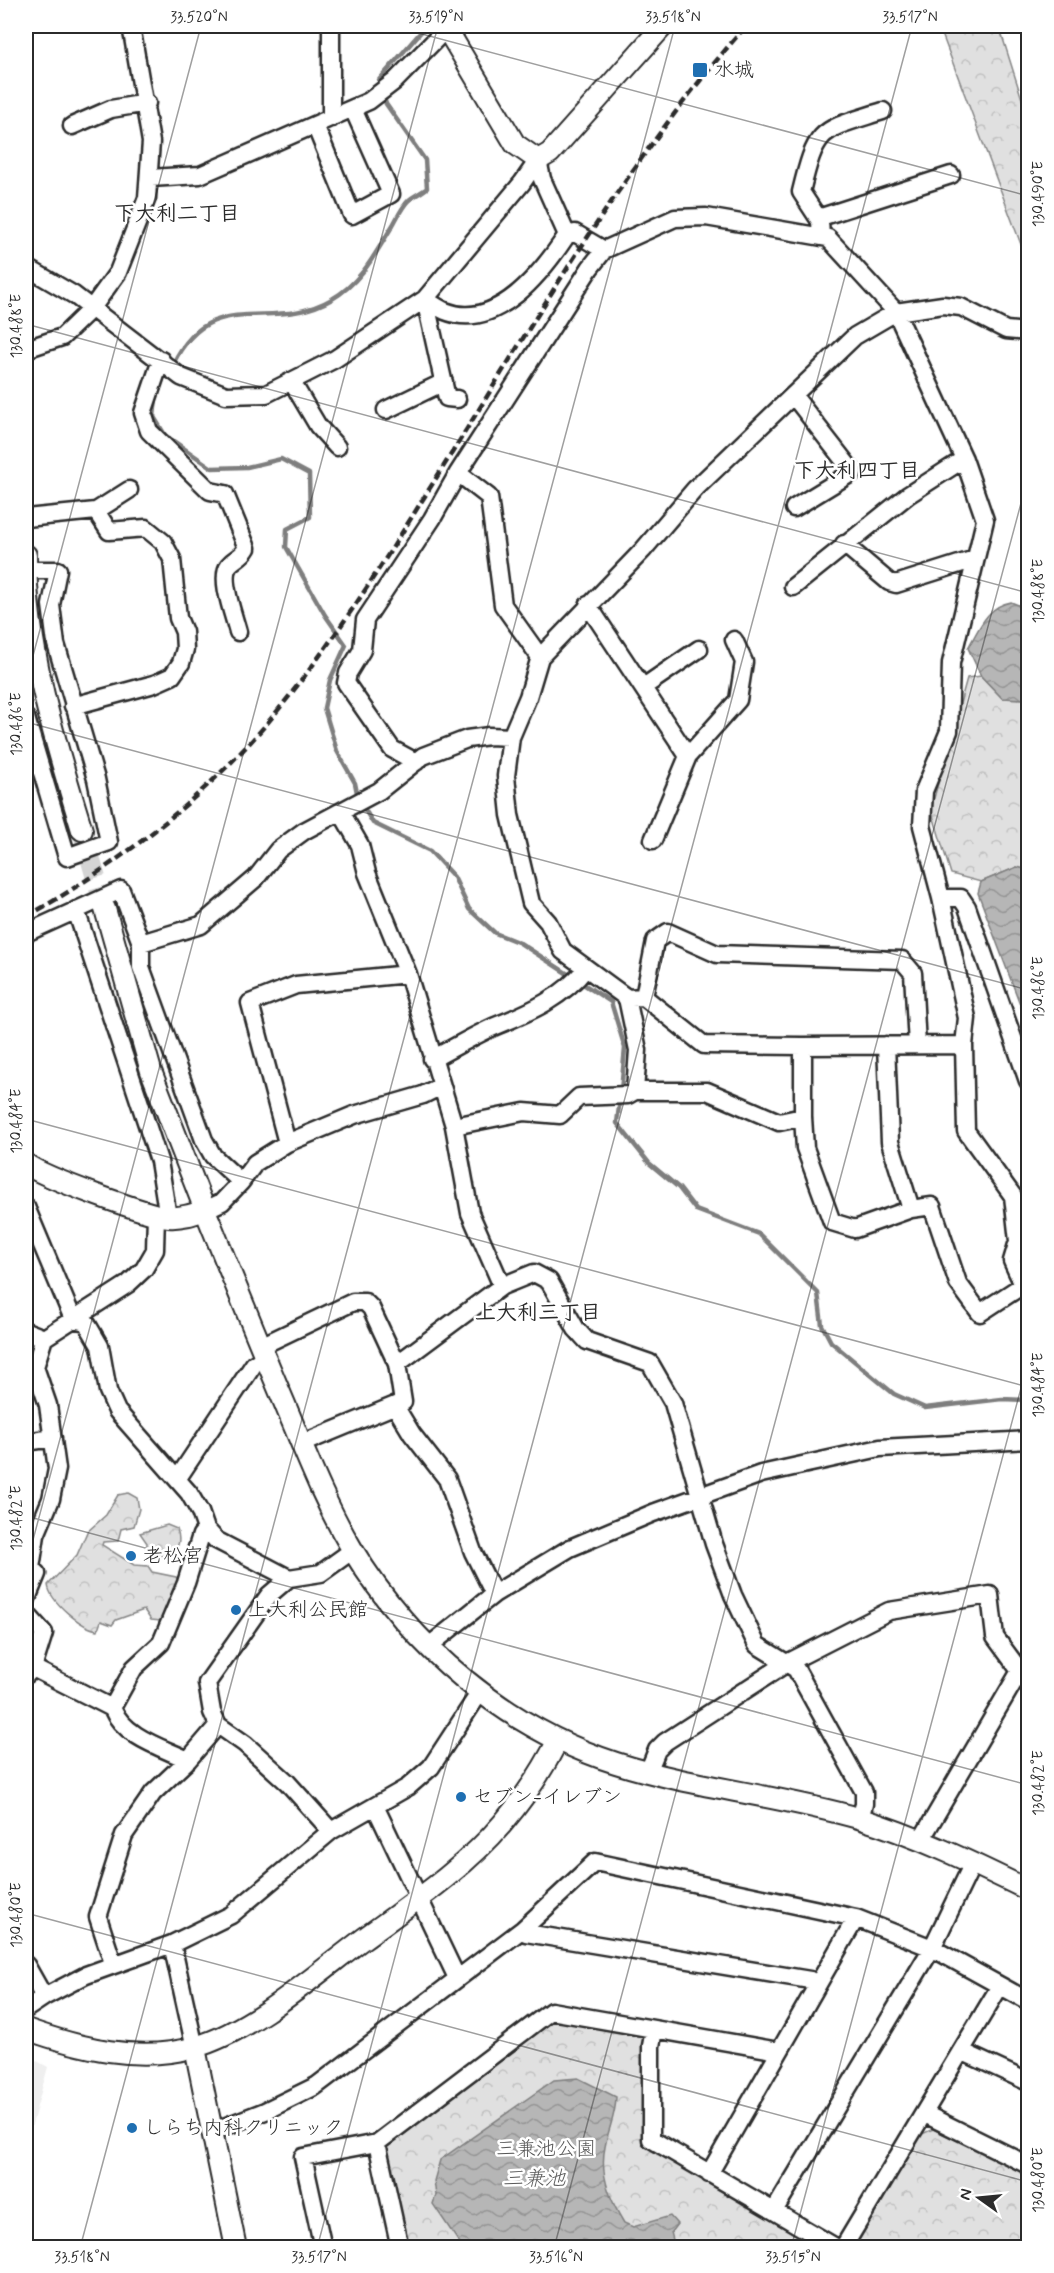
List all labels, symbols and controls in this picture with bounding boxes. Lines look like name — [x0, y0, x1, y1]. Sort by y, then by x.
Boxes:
text: 33.520°N — [170, 8, 228, 28]
text: 33.519°N — [408, 8, 464, 28]
text: 33.518°N — [645, 8, 701, 28]
text: 33.517°N — [882, 8, 938, 28]
place label: 水城 — [714, 57, 754, 84]
marker: 水城 — [691, 61, 709, 79]
text: 130.490°E — [1029, 161, 1049, 227]
district label: 下大利二丁目 — [114, 200, 240, 228]
text: 130.488°E — [7, 294, 27, 358]
district label: 下大利四丁目 — [794, 457, 920, 485]
text: 130.488°E — [1029, 559, 1049, 623]
text: 130.486°E — [7, 692, 27, 756]
text: 130.486°E — [1029, 956, 1049, 1020]
text: 130.484°E — [7, 1088, 27, 1154]
district label: 上大利三丁目 — [475, 1299, 601, 1327]
text: 130.484°E — [1029, 1352, 1049, 1418]
text: 130.482°E — [7, 1485, 27, 1551]
place label: 老松宮 — [143, 1543, 203, 1570]
marker: 老松宮 — [124, 1549, 138, 1563]
place label: 上大利公民館 — [248, 1597, 368, 1624]
marker: 上大利公民館 — [229, 1603, 243, 1617]
text: 130.482°E — [1029, 1750, 1049, 1816]
place label: セブン-イレブン — [473, 1784, 622, 1811]
marker: セブン-イレブン — [454, 1790, 468, 1804]
text: 130.480°E — [7, 1882, 27, 1948]
place label: しらち内科クリニック — [144, 2115, 343, 2142]
marker: しらち内科クリニック — [125, 2121, 139, 2135]
park label: 三兼池公園 — [496, 2136, 596, 2163]
text: 130.480°E — [1029, 2147, 1049, 2213]
water label: 三兼池 — [503, 2165, 566, 2193]
north arrow — [949, 2168, 1009, 2228]
text: N — [954, 2187, 977, 2202]
text: 33.518°N — [54, 2248, 110, 2268]
text: 33.517°N — [291, 2248, 347, 2268]
text: 33.516°N — [529, 2248, 583, 2268]
text: 33.515°N — [765, 2248, 821, 2268]

